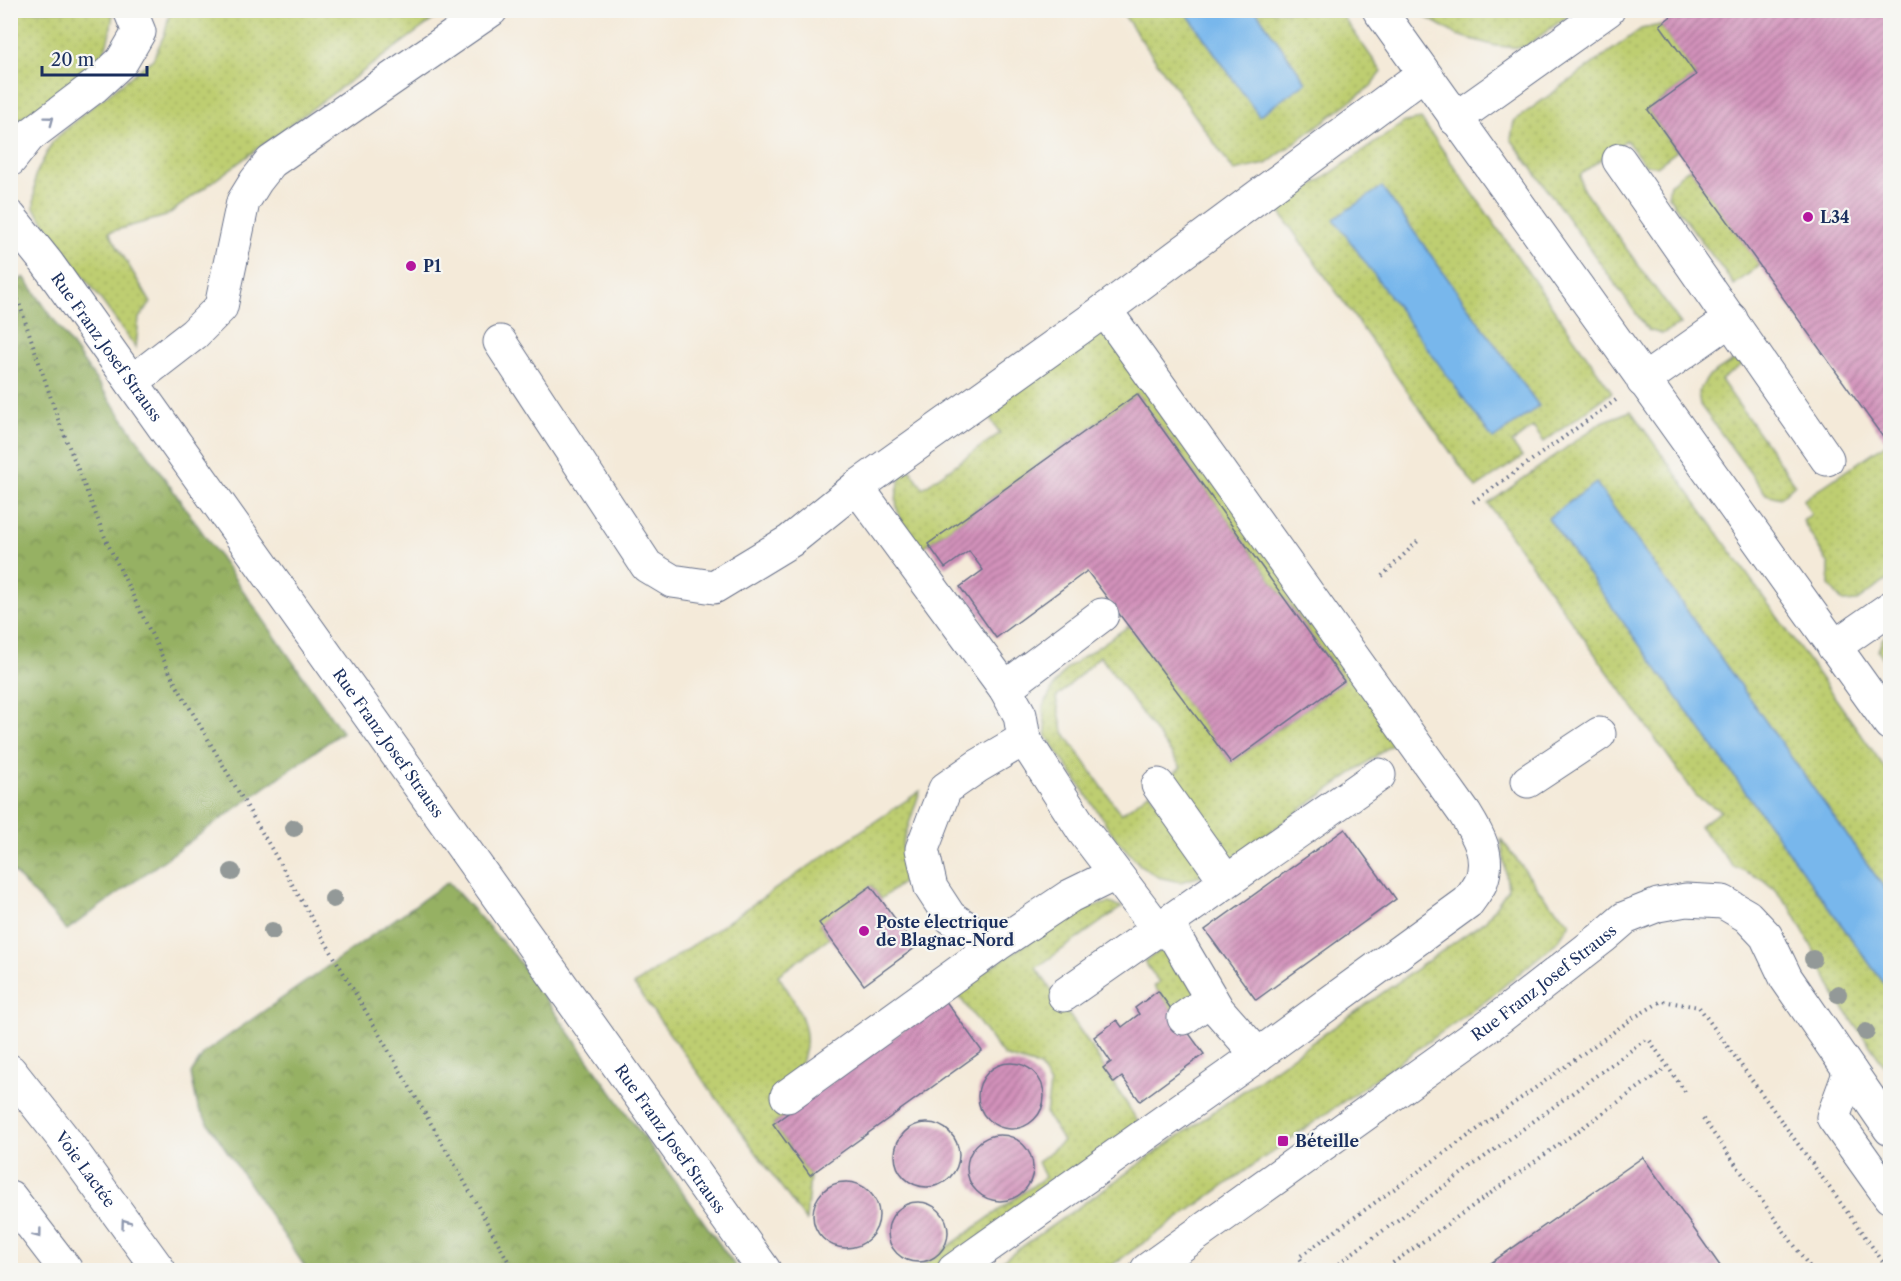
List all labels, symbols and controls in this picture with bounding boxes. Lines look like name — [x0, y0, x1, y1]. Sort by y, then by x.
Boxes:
scale bar — [42, 39, 147, 77]
text: 20 m — [51, 49, 95, 71]
one-way arrow — [44, 117, 55, 128]
place label: L34 — [1820, 207, 1850, 227]
marker: L34 — [1801, 210, 1815, 224]
place label: P1 — [423, 256, 442, 276]
marker: P1 — [404, 259, 418, 273]
street label: Rue Franz Josef Strauss — [47, 268, 167, 425]
street label: Rue Franz Josef Strauss — [329, 664, 448, 821]
place label: Poste électrique de Blagnac-Nord — [876, 912, 1014, 950]
street label: Rue Franz Josef Strauss — [1467, 920, 1620, 1045]
marker: Poste électrique de Blagnac-Nord — [857, 924, 871, 938]
street label: Rue Franz Josef Strauss — [611, 1060, 730, 1217]
street label: Voie Lactée — [51, 1126, 120, 1211]
place label: Béteille — [1295, 1131, 1359, 1151]
marker: Béteille — [1276, 1134, 1290, 1148]
one-way arrow — [121, 1219, 132, 1230]
one-way arrow — [31, 1227, 42, 1238]

